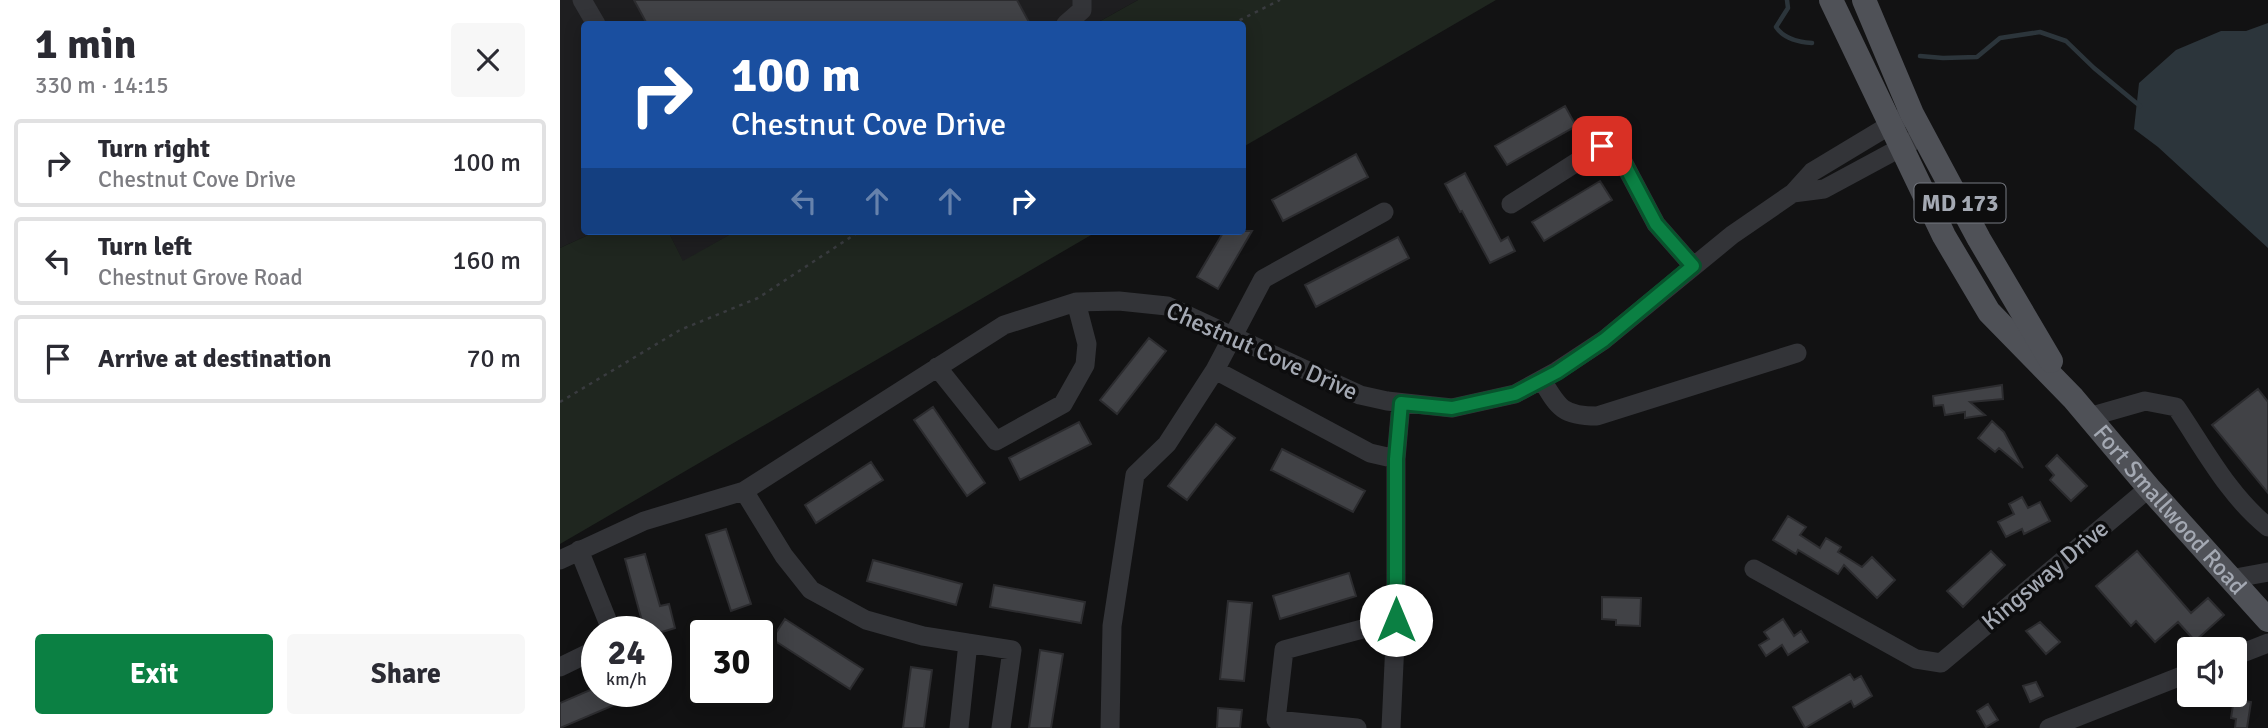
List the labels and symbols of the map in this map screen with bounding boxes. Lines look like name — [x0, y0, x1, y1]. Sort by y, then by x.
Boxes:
pin — [1572, 116, 1632, 176]
road number: MD 173 — [1914, 184, 2006, 222]
street label: Chestnut Cove Drive — [1162, 295, 1362, 407]
street label: Fort Smallwood Road — [2087, 418, 2253, 601]
street label: Kingsway Drive — [1976, 513, 2114, 637]
position arrow — [1359, 583, 1433, 657]
speed limit sign: 30 — [686, 616, 777, 707]

